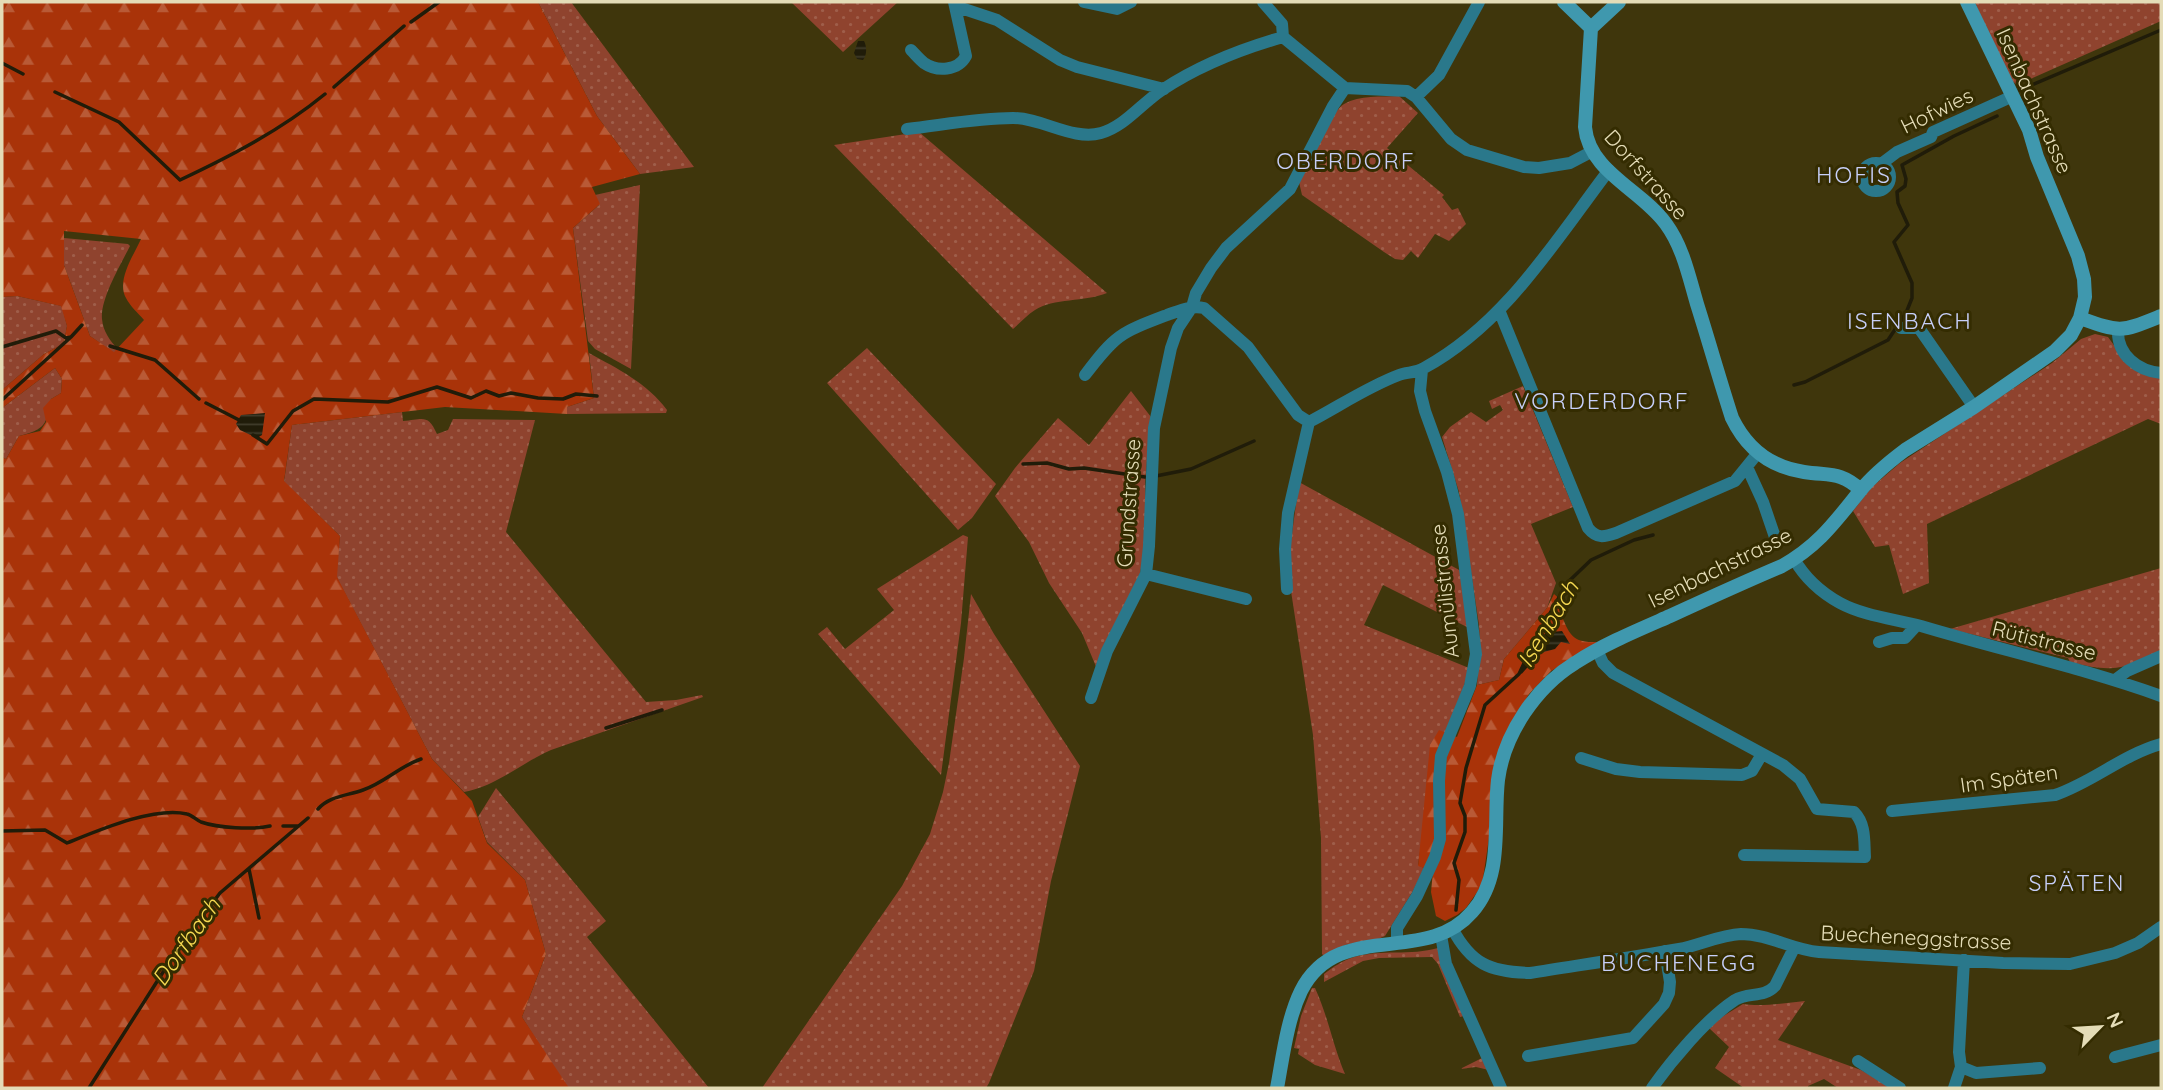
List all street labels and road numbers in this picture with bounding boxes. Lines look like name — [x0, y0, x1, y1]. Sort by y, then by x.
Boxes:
street label: Isenbachstrasse — [1991, 24, 2079, 177]
street label: Hofwies — [1896, 81, 1977, 139]
street label: Dorfstrasse — [1599, 124, 1694, 225]
street label: Grundstrasse — [1111, 438, 1145, 568]
street label: Isenbachstrasse — [1644, 521, 1796, 613]
street label: Aumülistrasse — [1424, 523, 1464, 660]
street label: Rütistrasse — [1989, 615, 2099, 666]
street label: Im Späten — [1958, 758, 2059, 798]
street label: Buecheneggstrasse — [1820, 919, 2012, 955]

